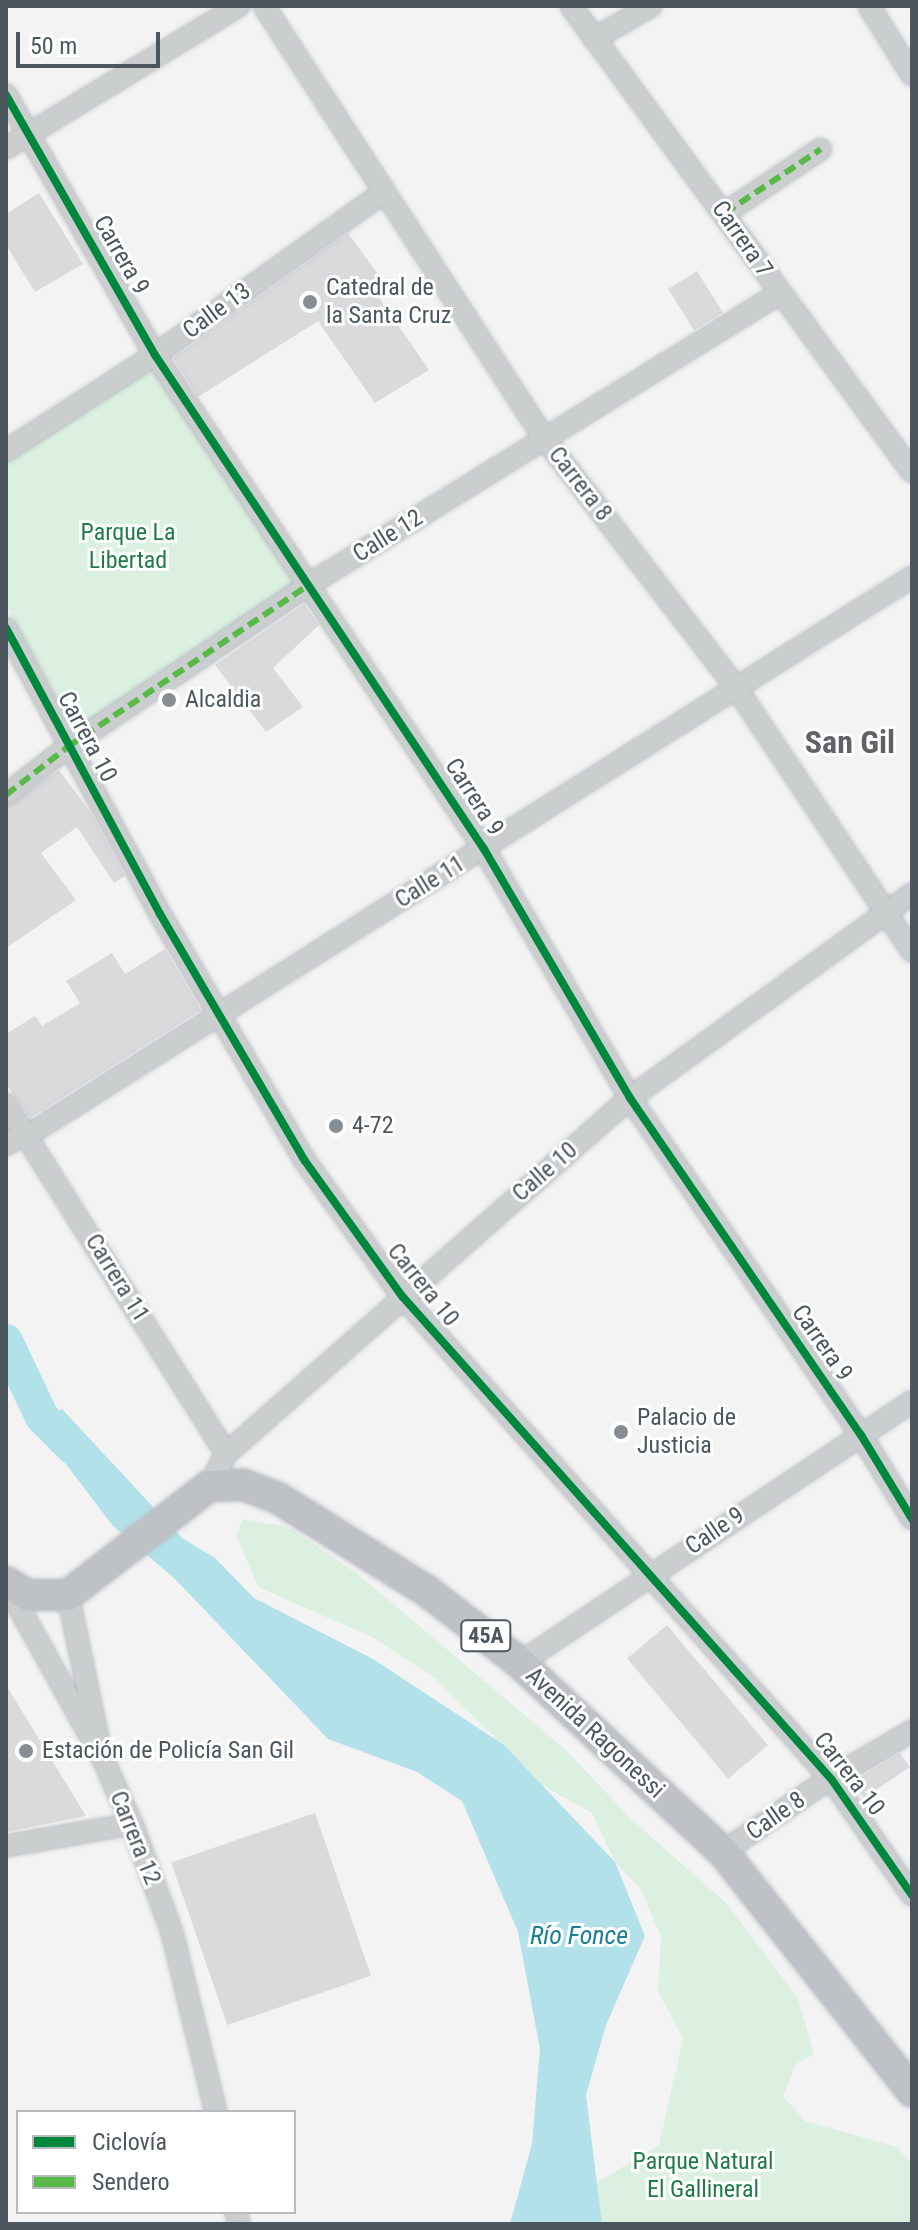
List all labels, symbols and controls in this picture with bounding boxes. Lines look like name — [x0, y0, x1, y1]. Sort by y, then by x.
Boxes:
scale bar — [20, 16, 164, 66]
text: 50 m — [30, 32, 77, 60]
street label: Carrera 7 — [705, 195, 779, 283]
street label: Carrera 9 — [87, 210, 155, 300]
place label: Catedral de la Santa Cruz — [326, 274, 451, 330]
street label: Calle 13 — [178, 277, 256, 345]
marker: Catedral de la Santa Cruz — [301, 293, 319, 311]
street label: Carrera 8 — [542, 441, 618, 527]
street label: Calle 12 — [348, 504, 428, 568]
park label: Parque La Libertad — [80, 519, 176, 575]
place label: Alcaldia — [185, 686, 261, 714]
street label: Carrera 10 — [51, 687, 123, 787]
marker: Alcaldia — [160, 691, 178, 709]
district label: San Gil — [805, 723, 895, 761]
street label: Carrera 9 — [438, 753, 510, 841]
street label: Calle 11 — [390, 850, 470, 914]
place label: 4-72 — [352, 1112, 393, 1140]
marker: 4-72 — [327, 1117, 345, 1135]
street label: Calle 10 — [507, 1136, 583, 1208]
street label: Carrera 11 — [79, 1229, 155, 1327]
street label: Carrera 10 — [381, 1238, 465, 1332]
street label: Carrera 9 — [785, 1299, 859, 1387]
place label: Palacio de Justicia — [637, 1404, 736, 1460]
marker: Palacio de Justicia — [612, 1423, 630, 1441]
street label: Calle 9 — [680, 1501, 750, 1561]
road number: 45A — [460, 1618, 512, 1654]
street label: Avenida Ragonessi — [520, 1661, 670, 1805]
street label: Carrera 10 — [807, 1726, 891, 1822]
place label: Estación de Policía San Gil — [42, 1737, 294, 1765]
marker: Estación de Policía San Gil — [17, 1742, 35, 1760]
street label: Calle 8 — [741, 1786, 811, 1846]
street label: Carrera 12 — [103, 1787, 167, 1889]
water label: Río Fonce — [530, 1920, 628, 1952]
legend — [16, 2110, 296, 2214]
text: Ciclovía — [92, 2128, 167, 2156]
park label: Parque Natural El Gallineral — [632, 2148, 774, 2204]
text: Sendero — [92, 2168, 170, 2196]

